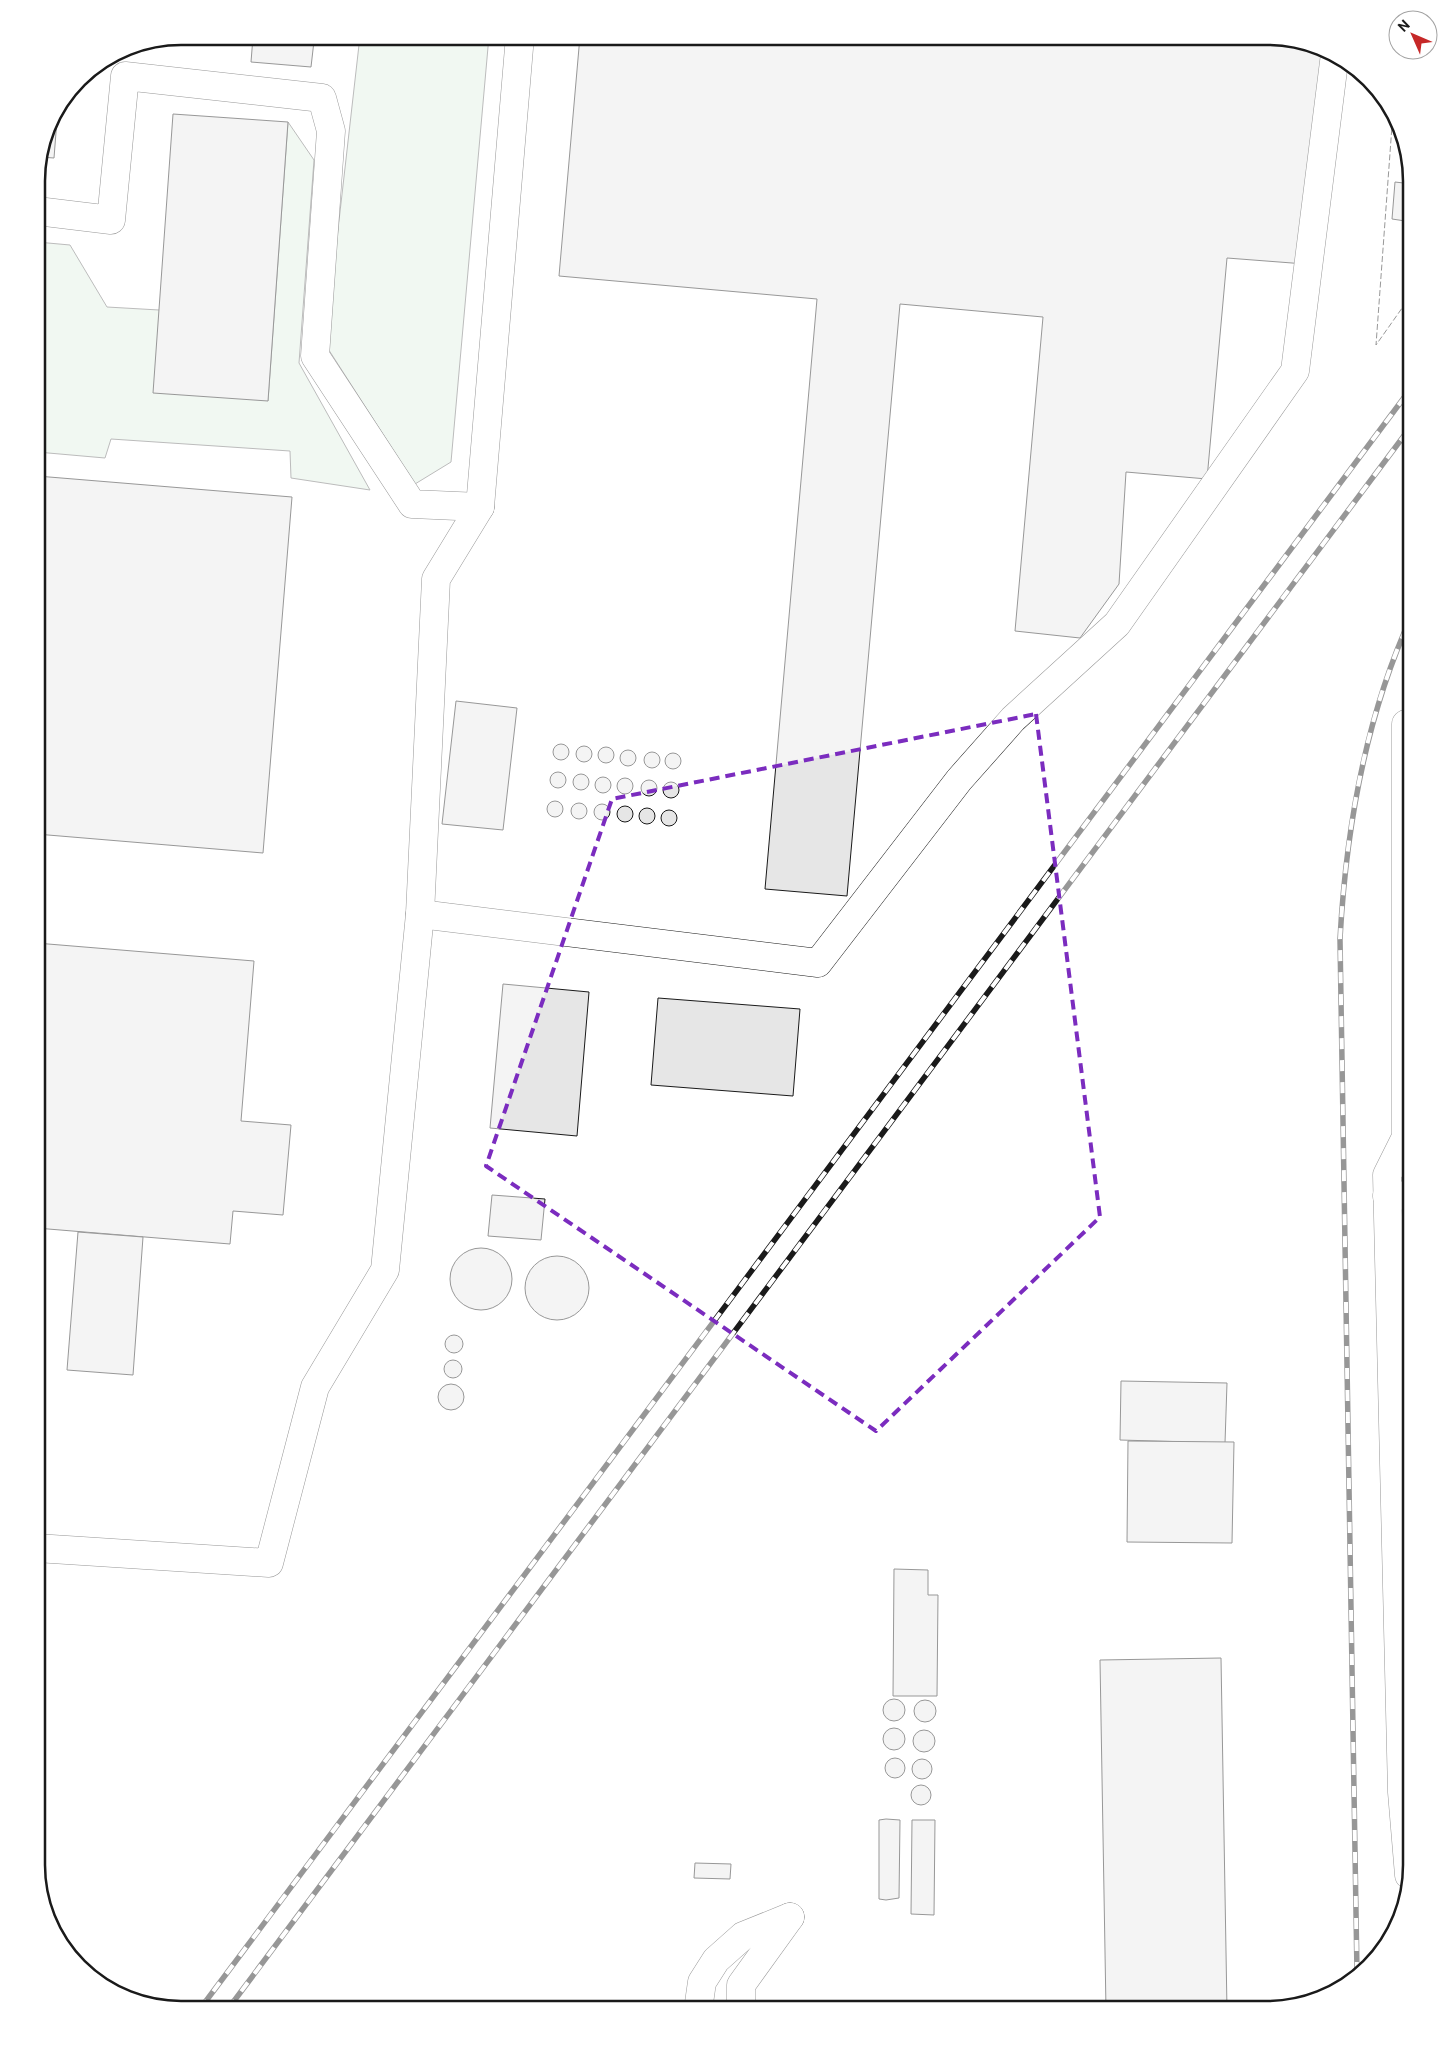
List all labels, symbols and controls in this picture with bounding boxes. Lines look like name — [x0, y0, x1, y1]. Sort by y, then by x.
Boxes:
north arrow — [1388, 10, 1438, 60]
text: N — [1395, 17, 1413, 35]

